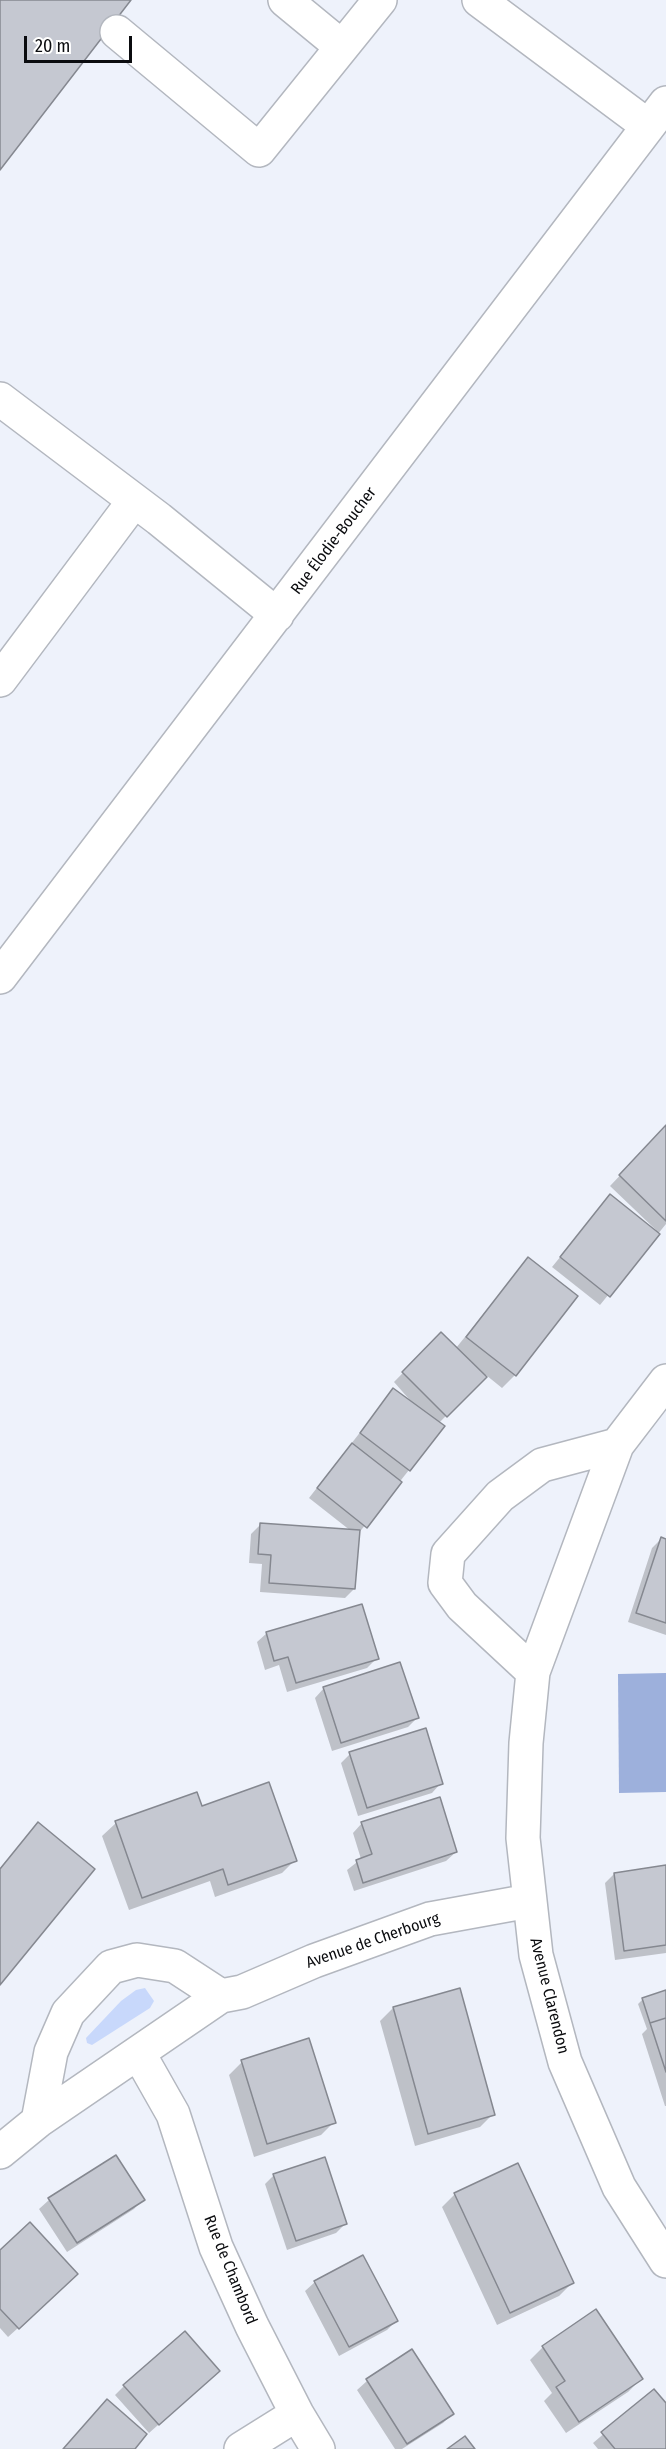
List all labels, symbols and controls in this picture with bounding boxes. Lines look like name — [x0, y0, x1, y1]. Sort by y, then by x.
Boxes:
scale bar — [27, 24, 135, 62]
text: 20 m — [35, 35, 70, 57]
street label: Rue Élodie-Boucher — [287, 484, 381, 598]
street label: Avenue de Cherbourg — [304, 1909, 442, 1973]
street label: Avenue Clarendon — [525, 1936, 573, 2056]
street label: Rue de Chambord — [199, 2213, 261, 2327]

